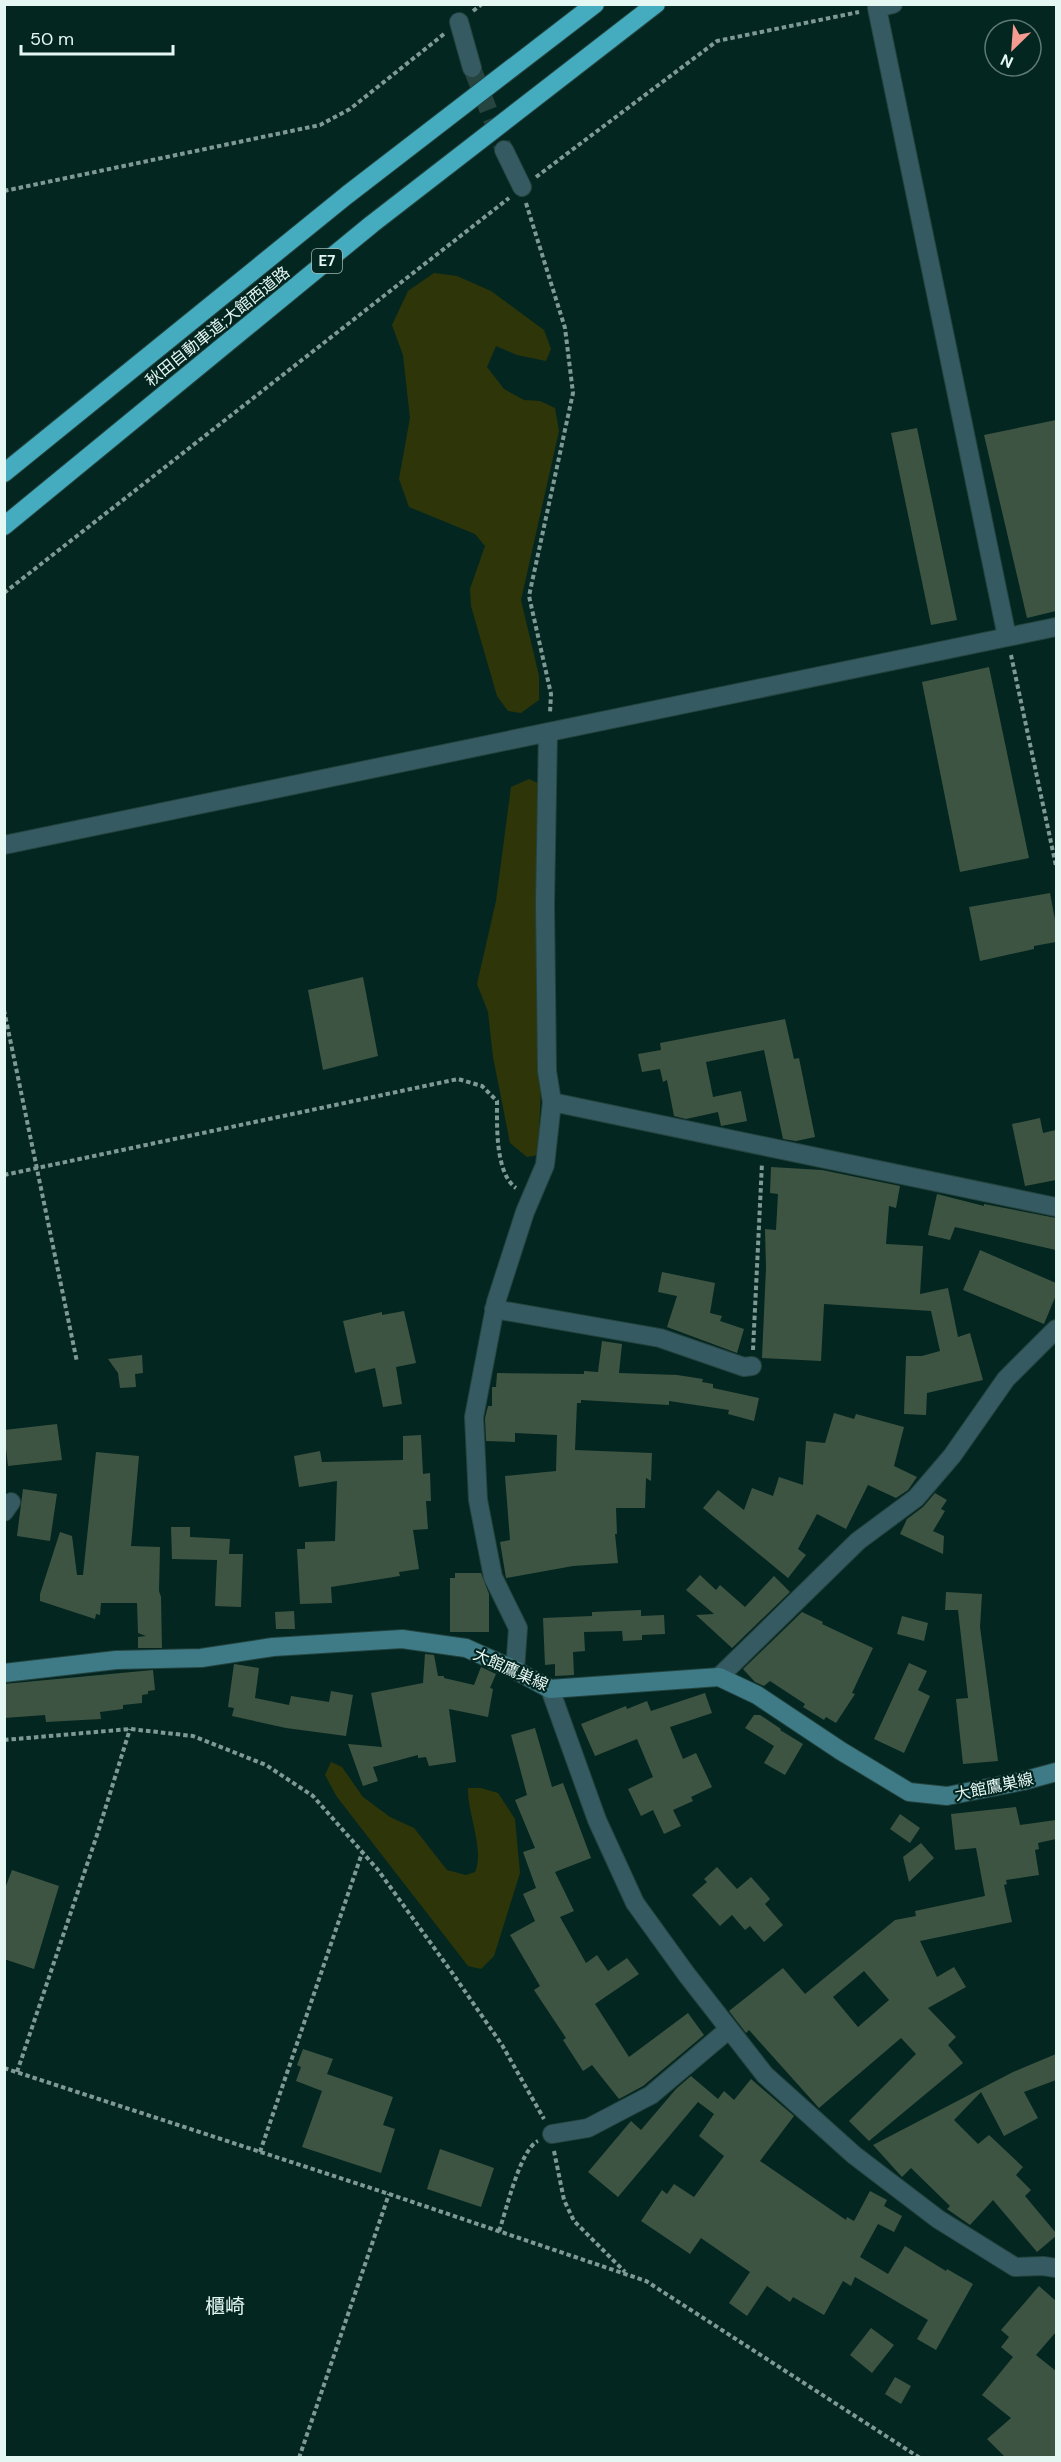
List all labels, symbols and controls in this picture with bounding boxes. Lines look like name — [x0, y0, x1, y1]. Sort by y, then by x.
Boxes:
scale bar — [21, 18, 172, 56]
north arrow — [983, 18, 1043, 78]
text: 50 m — [30, 27, 74, 51]
text: N — [997, 49, 1017, 73]
road number: E7 — [312, 249, 342, 273]
street label: 秋田自動車道;大館西道路 — [141, 262, 294, 391]
street label: 大館鷹巣線 — [470, 1644, 552, 1695]
street label: 大館鷹巣線 — [953, 1768, 1035, 1805]
district label: 櫃崎 — [205, 2293, 245, 2319]

